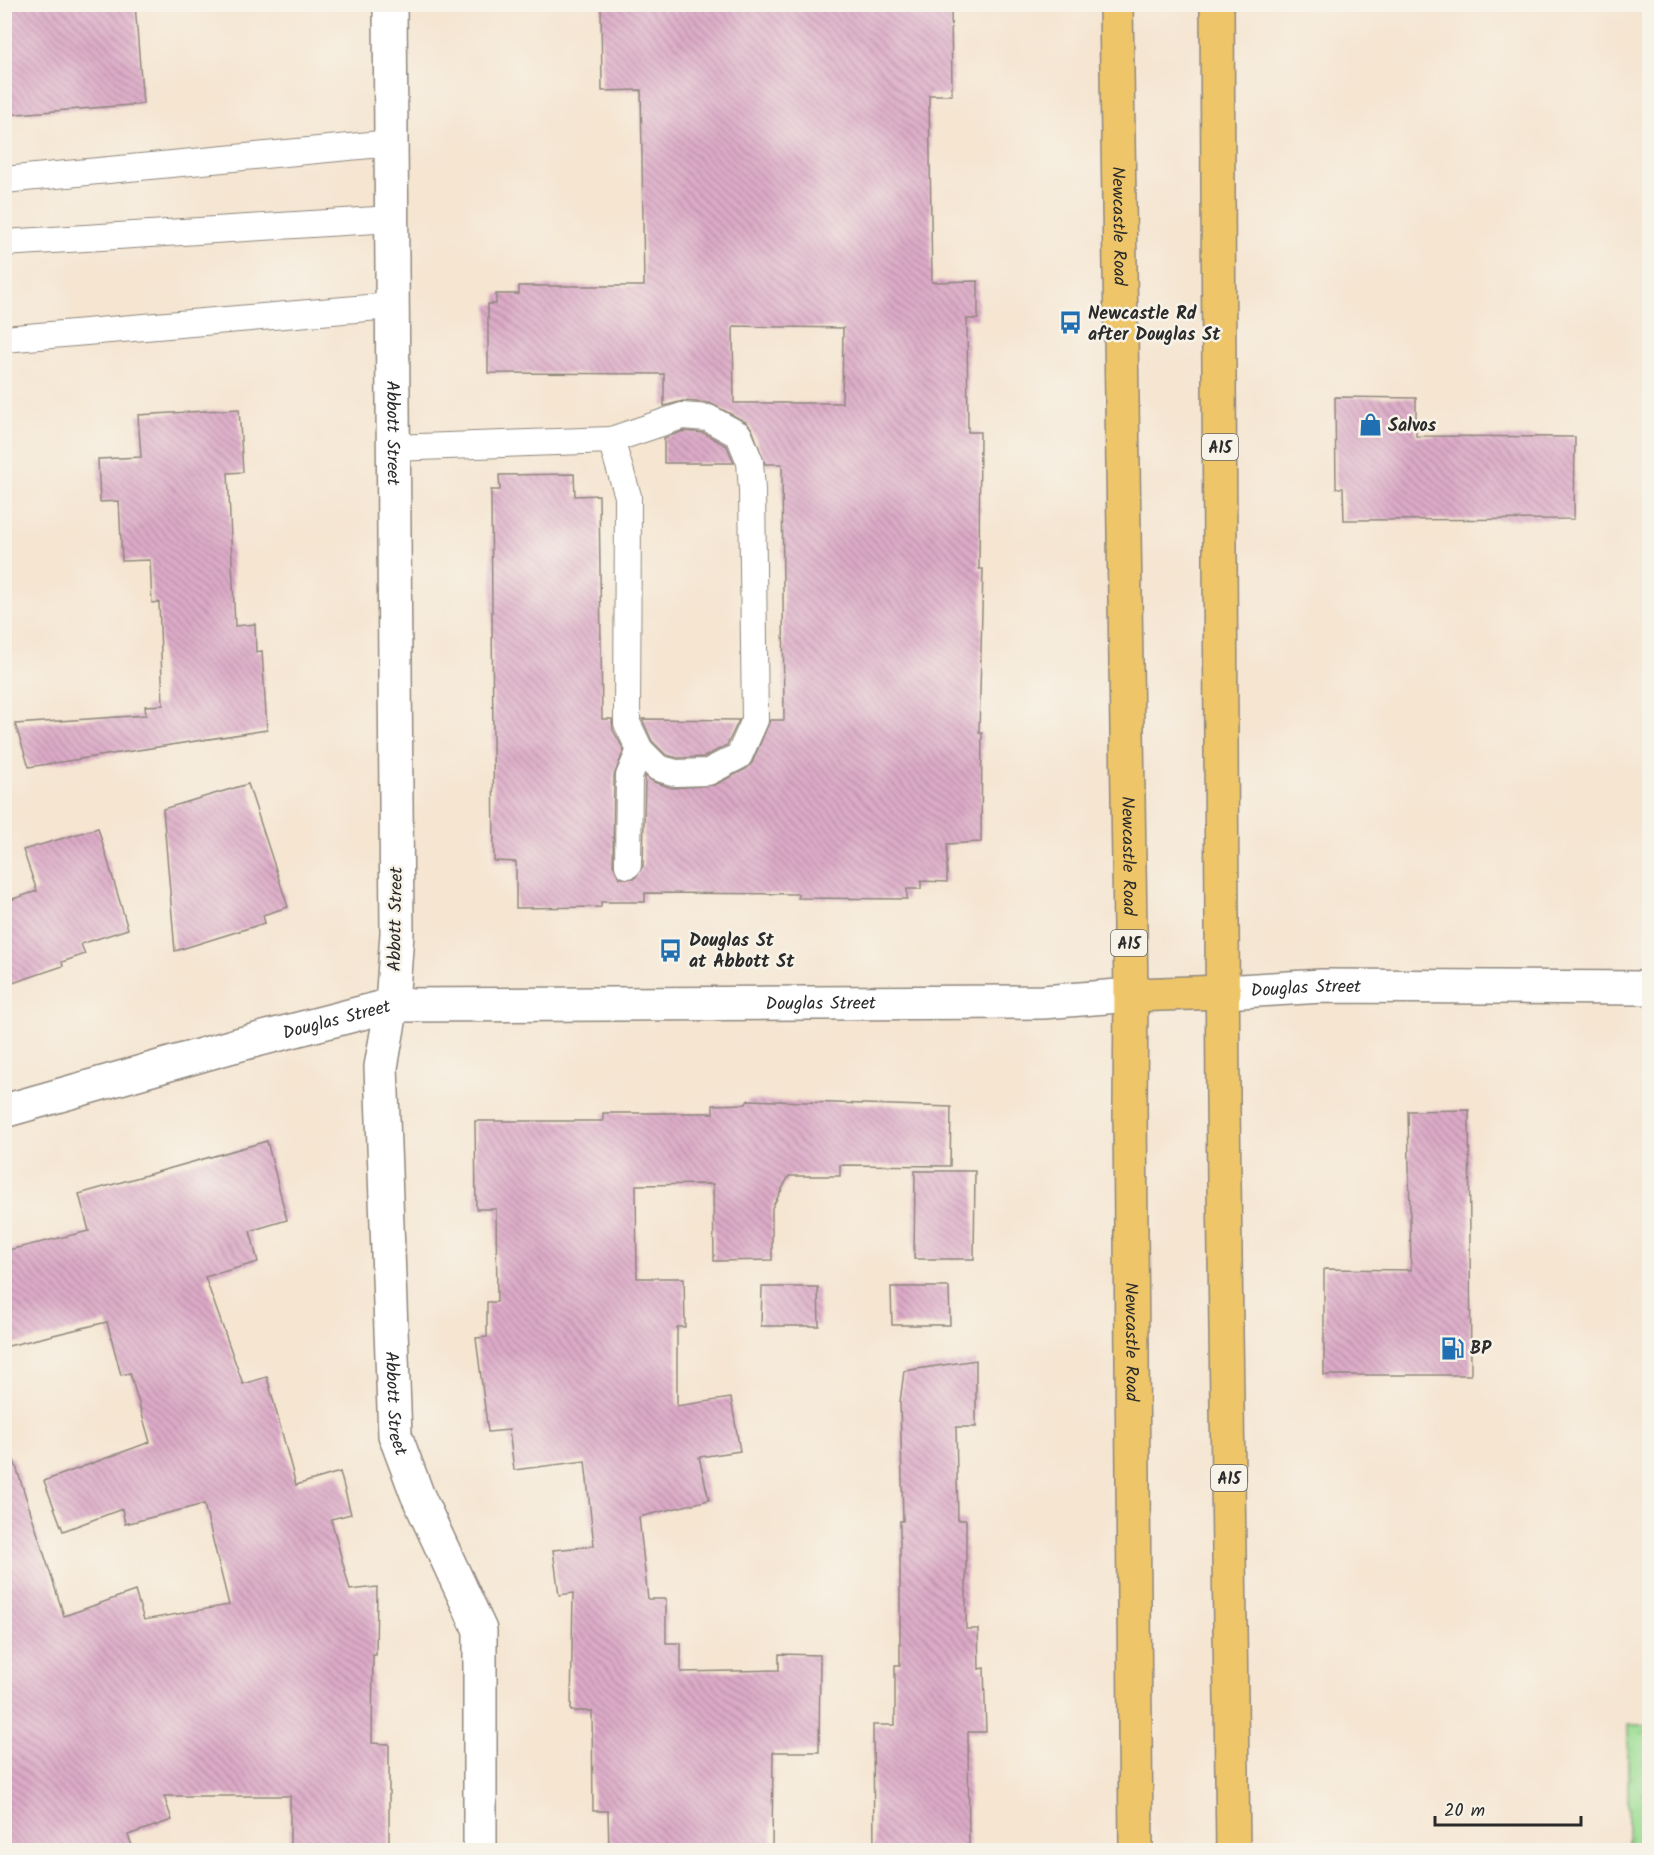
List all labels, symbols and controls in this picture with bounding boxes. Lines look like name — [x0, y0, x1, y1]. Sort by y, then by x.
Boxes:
street label: Newcastle Road — [1102, 166, 1133, 287]
place label: Newcastle Rd after Douglas St — [1088, 300, 1221, 350]
bus stop icon: Newcastle Rd after Douglas St — [1057, 310, 1083, 336]
street label: Abbott Street — [377, 380, 407, 487]
shop icon: Salvos — [1357, 412, 1383, 438]
place label: Salvos — [1388, 412, 1437, 441]
road number: A15 — [1202, 434, 1238, 460]
street label: Newcastle Road — [1112, 796, 1143, 917]
street label: Abbott Street — [381, 865, 412, 972]
place label: Douglas St at Abbott St — [689, 927, 795, 977]
road number: A15 — [1111, 930, 1147, 956]
bus stop icon: Douglas St at Abbott St — [658, 937, 684, 963]
street label: Douglas Street — [1250, 973, 1362, 1006]
street label: Douglas Street — [765, 990, 877, 1019]
street label: Douglas Street — [280, 993, 395, 1049]
street label: Newcastle Road — [1115, 1282, 1145, 1403]
fuel station icon: BP — [1439, 1335, 1465, 1361]
place label: BP — [1470, 1335, 1492, 1364]
street label: Abbott Street — [376, 1351, 415, 1461]
road number: A15 — [1211, 1465, 1247, 1491]
scale bar — [1435, 1789, 1580, 1827]
text: 20 m — [1444, 1797, 1485, 1826]

